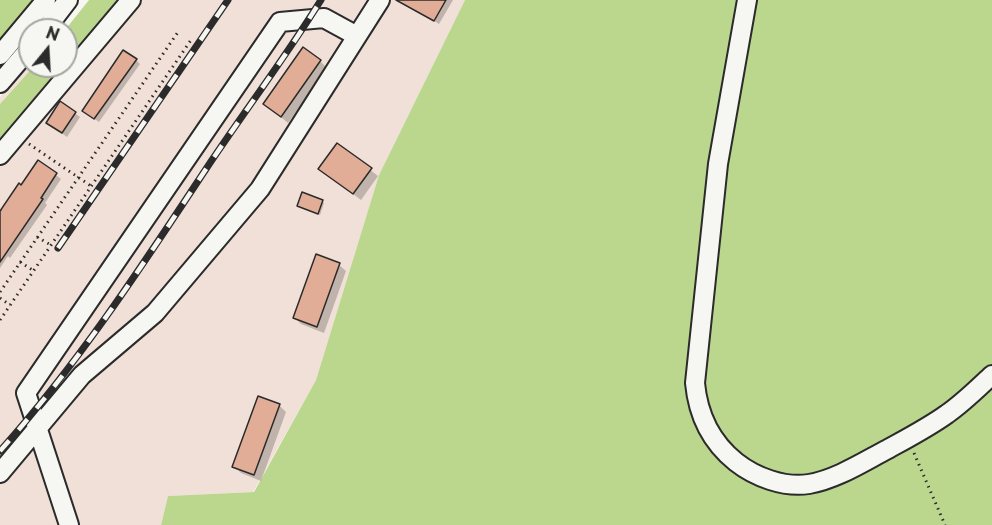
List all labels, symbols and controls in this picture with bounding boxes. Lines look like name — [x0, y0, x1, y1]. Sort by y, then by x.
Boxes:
north arrow — [18, 18, 78, 78]
text: N — [43, 19, 63, 46]

